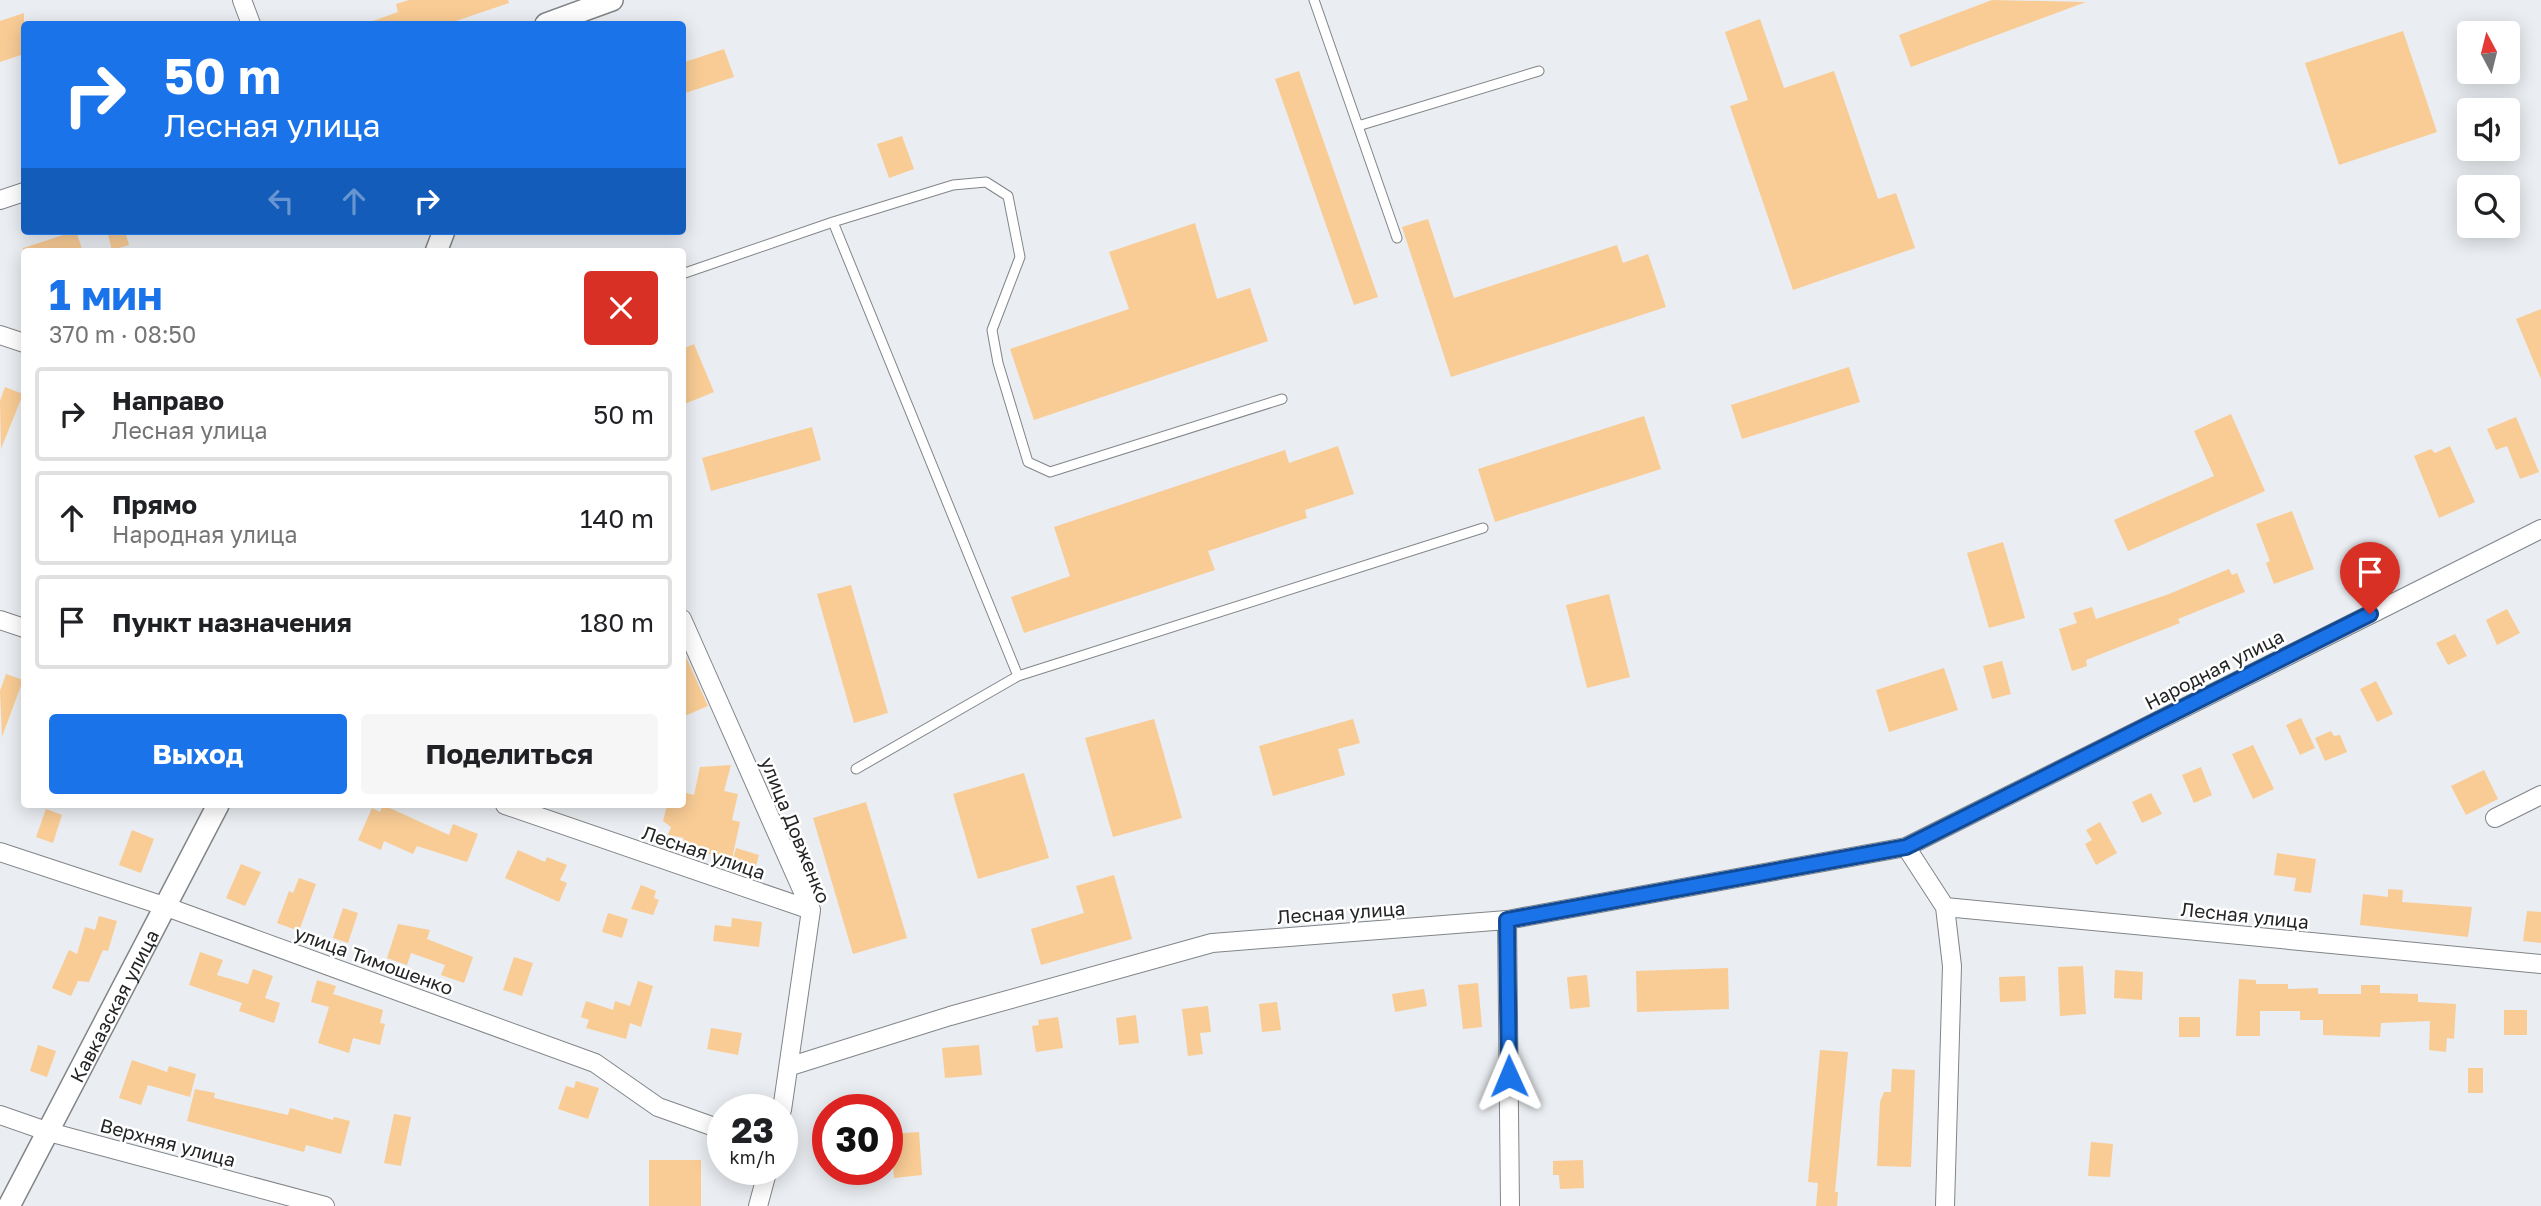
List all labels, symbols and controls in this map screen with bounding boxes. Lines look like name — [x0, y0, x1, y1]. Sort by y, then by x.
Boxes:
north arrow — [2457, 21, 2520, 84]
map controls — [2457, 21, 2520, 238]
text: 50 m — [164, 46, 281, 105]
icon: right — [49, 49, 140, 140]
button: sound — [2457, 98, 2520, 161]
text: Лесная улица — [164, 106, 380, 144]
button: search — [2457, 175, 2520, 238]
icon: left — [262, 182, 300, 220]
icon: ahead — [335, 182, 373, 220]
icon: right — [408, 182, 446, 220]
text: 1 мин — [49, 269, 163, 319]
button: close — [584, 271, 658, 345]
text: 370 m · 08:50 — [49, 320, 196, 348]
text: Направо — [112, 385, 224, 416]
icon: right — [53, 395, 91, 433]
text: 50 m — [593, 399, 654, 430]
text: Лесная улица — [112, 416, 268, 444]
text: Прямо — [112, 489, 197, 520]
icon: ahead — [53, 499, 91, 537]
text: 140 m — [580, 503, 654, 534]
text: Народная улица — [112, 520, 297, 548]
pin — [2340, 542, 2400, 614]
icon: arrive — [2351, 553, 2389, 591]
icon: arrive — [53, 603, 91, 641]
text: Пункт назначения — [112, 607, 352, 638]
text: 180 m — [580, 607, 654, 638]
street label: Народная улица — [2141, 624, 2287, 714]
button: Выход — [49, 714, 347, 794]
button: Поделиться — [361, 714, 658, 794]
street label: улица Довженко — [756, 754, 836, 906]
street label: Лесная улица — [639, 820, 769, 884]
street label: Лесная улица — [1276, 896, 1406, 928]
street label: Лесная улица — [2180, 897, 2310, 933]
street label: улица Тимошенко — [292, 921, 456, 999]
street label: Кавказская улица — [64, 925, 163, 1086]
position arrow — [1472, 1039, 1546, 1113]
speed limit sign: 30 — [812, 1094, 903, 1185]
text: 23 — [731, 1109, 774, 1151]
street label: Верхняя улица — [98, 1113, 238, 1171]
text: km/h — [730, 1146, 775, 1168]

